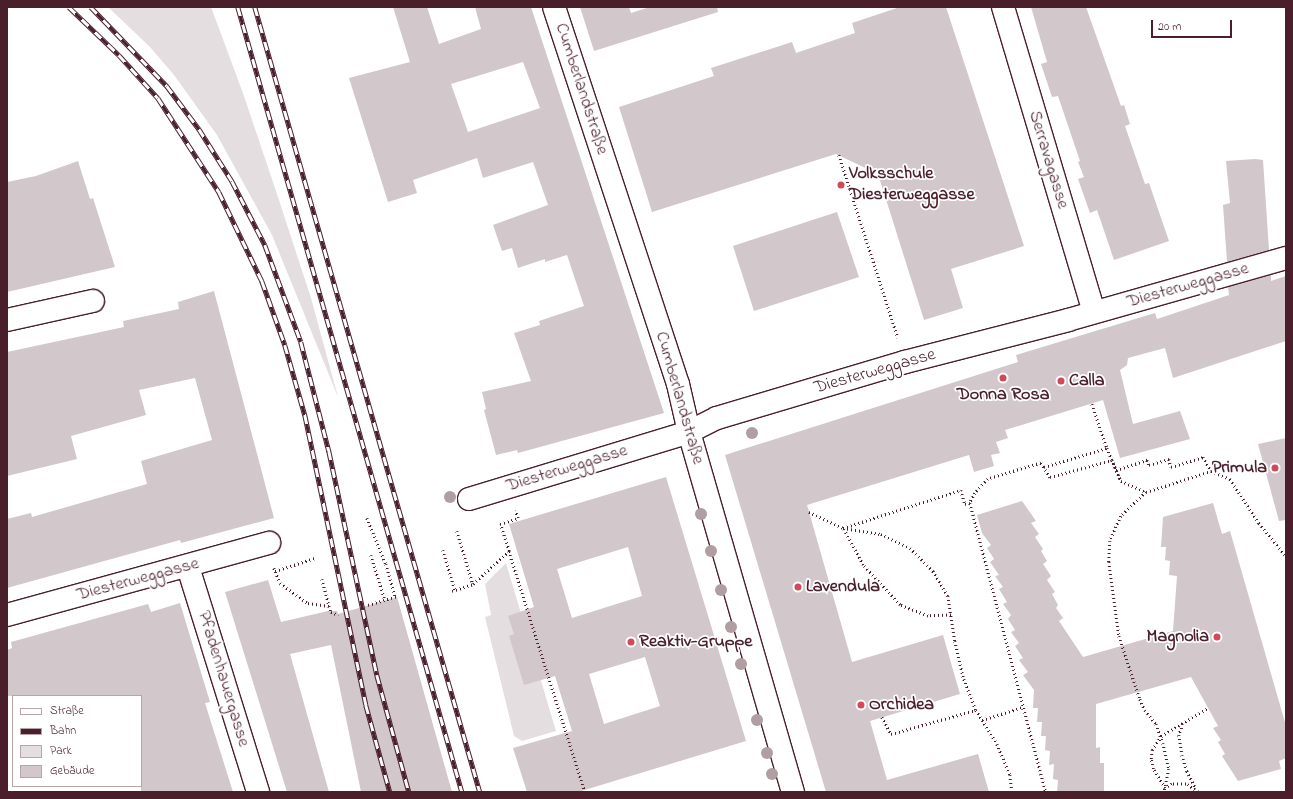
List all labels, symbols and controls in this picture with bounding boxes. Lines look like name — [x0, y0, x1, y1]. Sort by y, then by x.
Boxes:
scale bar — [1153, 12, 1234, 38]
text: 20 m — [1158, 18, 1181, 36]
street label: Cumberlandstraße — [550, 21, 612, 157]
street label: Serravagasse — [1023, 108, 1073, 212]
place label: Volksschule Diesterweggasse — [849, 164, 975, 206]
marker: Volksschule Diesterweggasse — [836, 180, 846, 190]
street label: Diesterweggasse — [1125, 258, 1251, 314]
street label: Cumberlandstraße — [650, 329, 708, 467]
street label: Diesterweggasse — [812, 344, 938, 400]
place label: Calla — [1069, 370, 1104, 392]
marker: Donna Rosa — [998, 373, 1008, 383]
marker: Calla — [1056, 376, 1066, 386]
place label: Donna Rosa — [957, 384, 1049, 406]
street label: Diesterweggasse — [504, 440, 630, 498]
place label: Primula — [1212, 457, 1267, 479]
marker: Primula — [1270, 463, 1280, 473]
street label: Diesterweggasse — [75, 553, 201, 607]
place label: Lavendula — [806, 576, 880, 598]
marker: Lavendula — [793, 582, 803, 592]
street label: Pfadenhauergasse — [192, 609, 254, 749]
place label: Magnolia — [1147, 626, 1209, 648]
place label: Reaktiv-Gruppe — [639, 631, 752, 653]
marker: Magnolia — [1212, 632, 1222, 642]
marker: Reaktiv-Gruppe — [626, 637, 636, 647]
place label: Orchidea — [869, 694, 934, 716]
legend — [12, 695, 142, 787]
marker: Orchidea — [856, 700, 866, 710]
text: Straße — [50, 702, 84, 720]
text: Bahn — [50, 722, 76, 740]
text: Park — [50, 742, 72, 760]
text: Gebäude — [50, 762, 94, 780]

